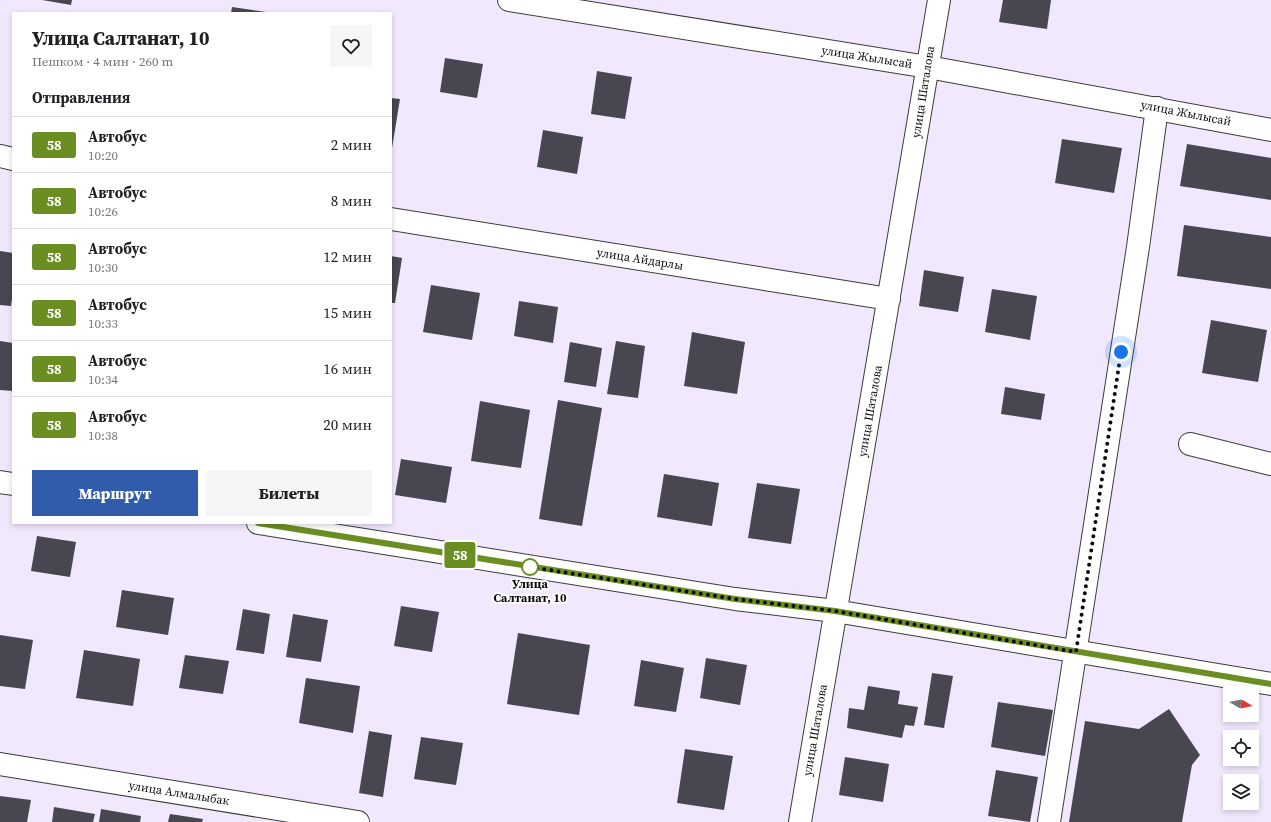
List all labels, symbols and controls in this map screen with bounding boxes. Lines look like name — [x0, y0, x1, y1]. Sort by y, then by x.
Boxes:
text: Улица Салтанат, 10 — [32, 25, 209, 51]
button: heart — [330, 25, 372, 67]
street label: улица Жылысай — [820, 42, 914, 72]
street label: улица Шаталова — [908, 44, 938, 139]
text: Пешком · 4 мин · 260 m — [32, 53, 173, 70]
text: Отправления — [32, 87, 130, 108]
street label: улица Жылысай — [1139, 96, 1233, 130]
text: Автобус — [88, 126, 147, 147]
text: 2 мин — [331, 134, 372, 155]
text: 58 — [46, 135, 62, 155]
text: 10:20 — [88, 147, 118, 164]
text: Автобус — [88, 182, 147, 203]
text: 8 мин — [331, 190, 372, 211]
text: 58 — [46, 191, 62, 211]
text: 10:26 — [88, 203, 118, 220]
text: Автобус — [88, 238, 147, 259]
street label: улица Айдарлы — [596, 244, 684, 274]
text: 12 мин — [323, 246, 372, 267]
text: 58 — [46, 247, 62, 267]
text: 10:30 — [88, 259, 118, 276]
text: Автобус — [88, 294, 147, 315]
text: 15 мин — [323, 302, 372, 323]
text: 58 — [46, 303, 62, 323]
text: 10:33 — [88, 315, 118, 332]
your location — [1111, 342, 1131, 362]
text: Автобус — [88, 350, 147, 371]
text: 16 мин — [323, 358, 372, 379]
text: 58 — [46, 359, 62, 379]
street label: улица Шаталова — [854, 363, 886, 458]
text: 10:34 — [88, 371, 118, 388]
text: Автобус — [88, 406, 147, 427]
text: 20 мин — [323, 414, 372, 435]
text: 58 — [46, 415, 62, 435]
text: 10:38 — [88, 427, 118, 444]
button: Маршрут — [32, 470, 198, 516]
button: Билеты — [206, 470, 372, 516]
line badge: 58 — [442, 542, 478, 568]
text: 58 — [452, 545, 468, 565]
marker: Улица Салтанат, 10 — [521, 558, 539, 576]
place label: Улица Салтанат, 10 — [494, 576, 567, 606]
street label: улица Шаталова — [799, 682, 831, 777]
north arrow — [1223, 686, 1259, 722]
map controls — [1223, 686, 1259, 810]
button: locate — [1223, 730, 1259, 766]
button: layers — [1223, 774, 1259, 810]
street label: улица Алмалыбак — [128, 777, 231, 809]

